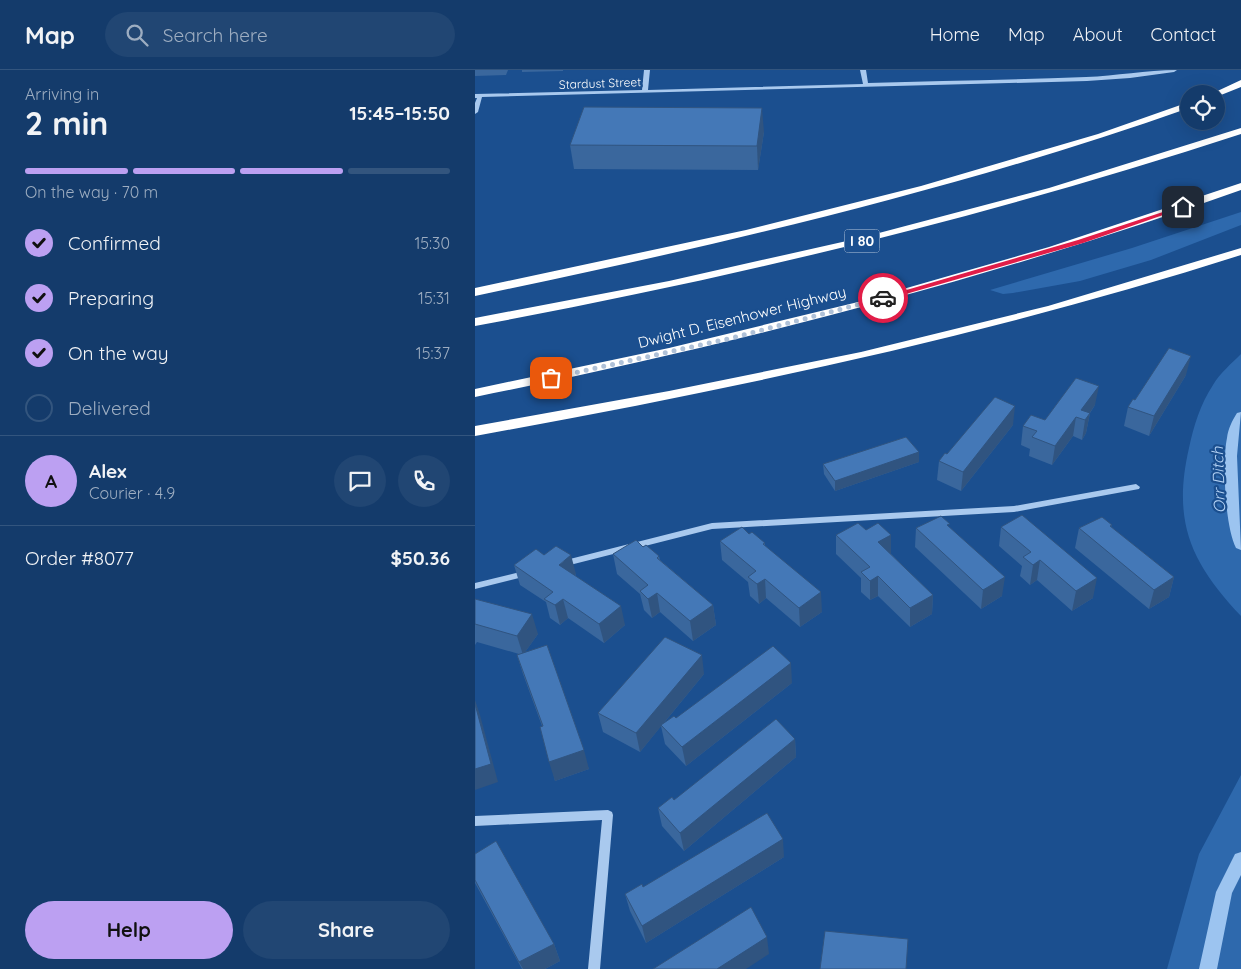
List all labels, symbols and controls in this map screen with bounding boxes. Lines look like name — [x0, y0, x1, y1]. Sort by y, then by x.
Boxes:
search box — [105, 12, 455, 57]
text: Map — [25, 20, 75, 50]
icon: search — [123, 21, 151, 49]
text: Search here — [163, 23, 268, 47]
text: Home — [930, 23, 980, 46]
text: Map — [1008, 23, 1045, 46]
text: About — [1073, 23, 1123, 46]
text: Contact — [1151, 23, 1216, 46]
street label: Stardust Street — [559, 74, 641, 92]
text: Arriving in — [25, 84, 99, 104]
map controls — [1180, 85, 1225, 130]
button: locate — [1180, 85, 1225, 130]
text: 15:45–15:50 — [349, 101, 450, 125]
text: 2 min — [25, 103, 108, 143]
text: On the way · 70 m — [25, 182, 158, 202]
pin — [1162, 186, 1204, 228]
icon: home — [1169, 193, 1197, 221]
icon: check — [25, 229, 53, 257]
road number: I 80 — [845, 230, 879, 252]
text: Confirmed — [68, 231, 161, 255]
text: 15:30 — [414, 233, 450, 253]
courier — [858, 273, 908, 323]
street label: Dwight D. Eisenhower Highway — [636, 282, 848, 352]
icon: check — [25, 284, 53, 312]
icon: car — [869, 284, 897, 312]
text: Preparing — [68, 286, 154, 310]
text: 15:31 — [418, 288, 450, 308]
icon: check — [25, 339, 53, 367]
text: On the way — [68, 341, 169, 365]
text: 15:37 — [416, 343, 450, 363]
pin — [530, 357, 572, 399]
icon: bag — [537, 364, 565, 392]
text: Delivered — [68, 396, 151, 420]
water label: Orr Ditch — [1207, 445, 1229, 514]
button: chat — [334, 455, 386, 507]
button: phone — [398, 455, 450, 507]
text: Alex — [89, 459, 127, 483]
text: A — [45, 469, 57, 493]
text: Courier · 4.9 — [89, 483, 175, 503]
text: Order #8077 — [25, 546, 134, 570]
text: $50.36 — [391, 546, 450, 570]
button: Help — [25, 901, 233, 959]
button: Share — [243, 901, 450, 959]

